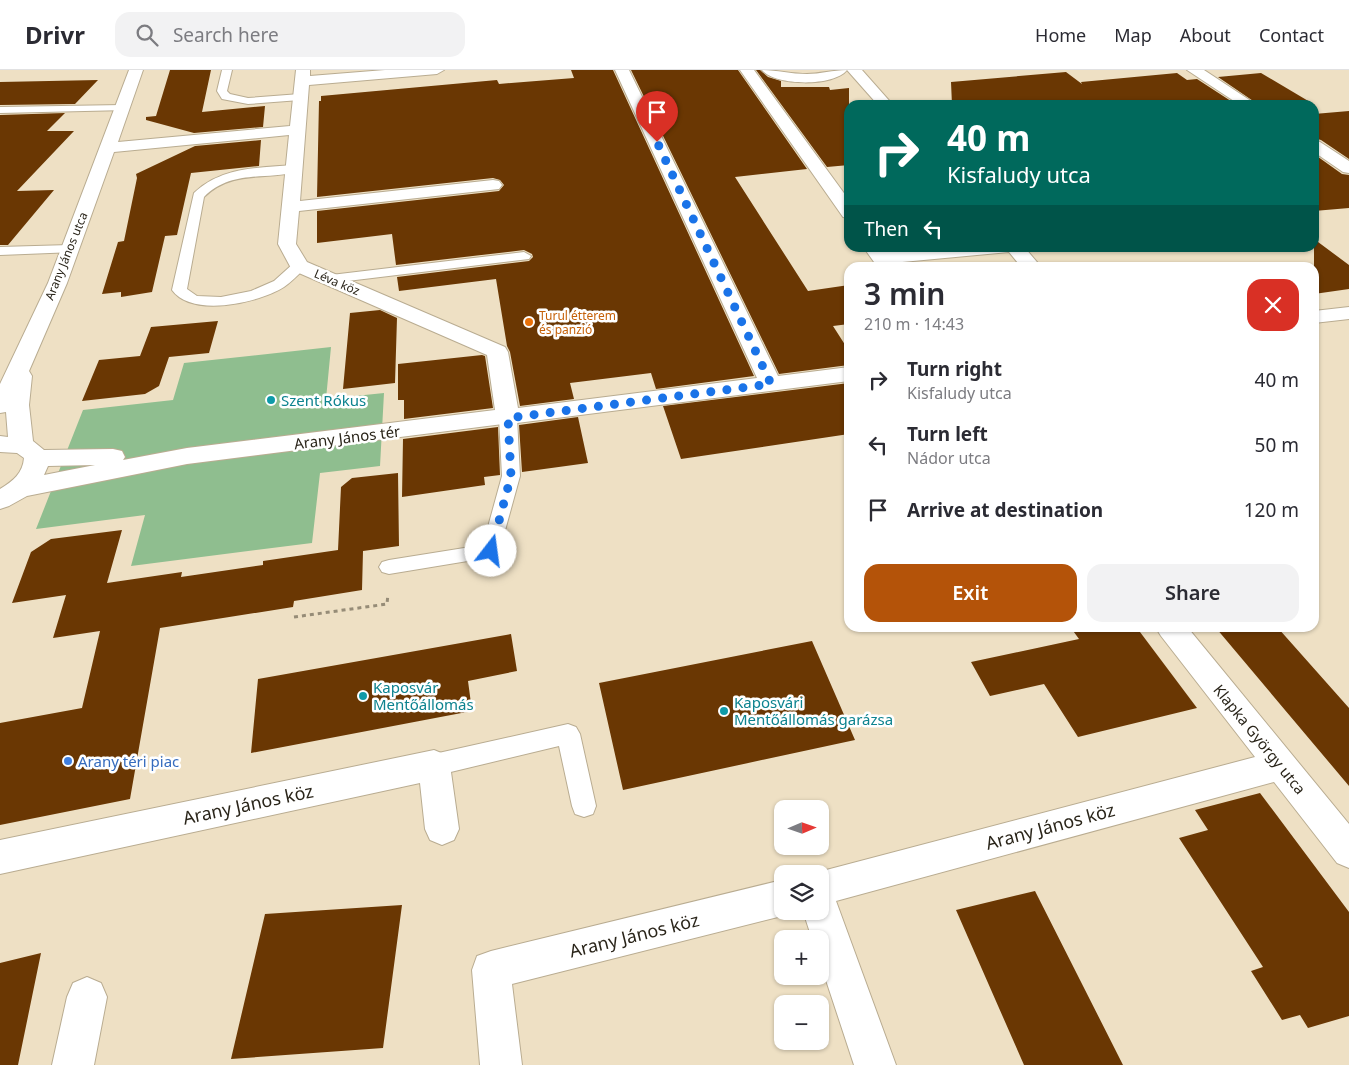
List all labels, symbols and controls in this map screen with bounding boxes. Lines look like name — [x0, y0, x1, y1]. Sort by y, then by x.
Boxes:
search box — [115, 12, 465, 57]
text: Drivr — [25, 18, 85, 51]
icon: search — [133, 21, 161, 49]
text: Search here — [173, 22, 279, 48]
text: Home — [1035, 23, 1086, 47]
text: Map — [1114, 23, 1152, 47]
text: About — [1180, 23, 1231, 47]
text: Contact — [1259, 23, 1324, 47]
pin — [636, 91, 678, 142]
icon: arrive — [643, 98, 671, 126]
text: 40 m — [947, 114, 1030, 161]
icon: right — [864, 120, 929, 185]
text: Kisfaludy utca — [947, 159, 1091, 189]
street label: Arany János utca — [41, 209, 91, 303]
icon: left — [919, 215, 947, 243]
text: Then — [864, 216, 909, 242]
street label: Léva köz — [312, 265, 363, 299]
text: 3 min — [864, 273, 945, 314]
button: close — [1247, 279, 1299, 331]
place label: Turul étterem és panzió — [539, 307, 616, 338]
text: 210 m · 14:43 — [864, 313, 964, 335]
marker: Turul étterem és panzió — [523, 316, 535, 328]
text: Turn right — [907, 356, 1002, 382]
icon: right — [864, 366, 892, 394]
text: 40 m — [1255, 367, 1299, 393]
text: Kisfaludy utca — [907, 382, 1012, 404]
place label: Szent Rókus — [281, 390, 366, 410]
marker: Szent Rókus — [265, 394, 277, 406]
street label: Arany János tér — [293, 421, 401, 453]
text: Turn left — [907, 421, 988, 447]
icon: left — [864, 431, 892, 459]
text: 50 m — [1255, 432, 1299, 458]
text: Nádor utca — [907, 447, 991, 469]
icon: arrive — [864, 496, 892, 524]
text: Arrive at destination — [907, 497, 1103, 523]
text: 120 m — [1244, 497, 1299, 523]
position arrow — [464, 524, 516, 576]
button: Exit — [864, 564, 1077, 622]
button: Share — [1087, 564, 1299, 622]
place label: Kaposvár Mentőállomás — [373, 677, 474, 714]
street label: Klapka György utca — [1209, 680, 1311, 798]
marker: Kaposvár Mentőállomás — [357, 690, 369, 702]
place label: Kaposvári Mentőállomás garázsa — [734, 692, 893, 729]
marker: Kaposvári Mentőállomás garázsa — [718, 705, 730, 717]
place label: Arany téri piac — [78, 751, 179, 771]
marker: Arany téri piac — [62, 755, 74, 767]
street label: Arany János köz — [181, 778, 315, 830]
street label: Arany János köz — [983, 797, 1117, 855]
north arrow — [774, 800, 829, 855]
map controls — [774, 800, 829, 1050]
button: layers — [774, 865, 829, 920]
street label: Arany János köz — [567, 907, 701, 963]
button: + — [774, 930, 829, 985]
button: − — [774, 995, 829, 1050]

